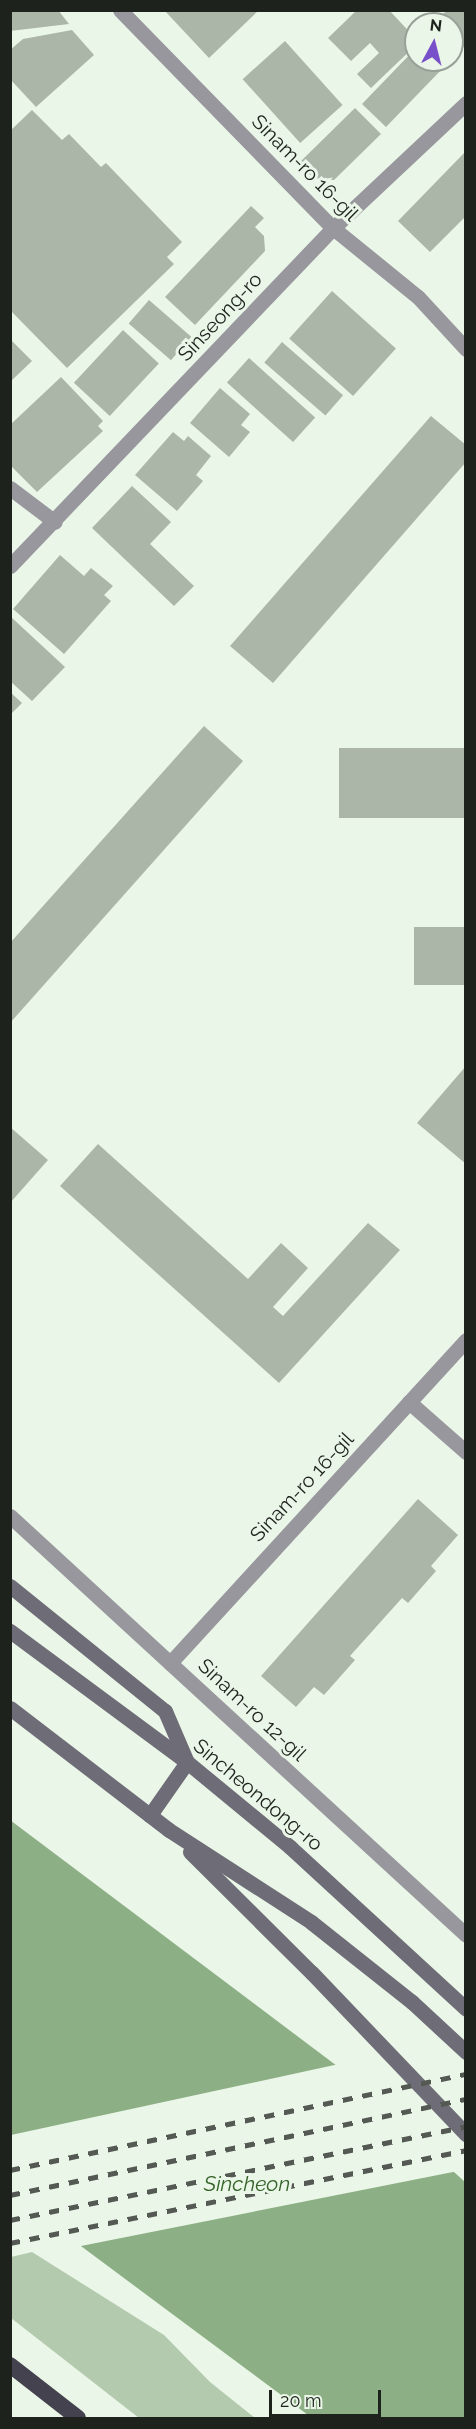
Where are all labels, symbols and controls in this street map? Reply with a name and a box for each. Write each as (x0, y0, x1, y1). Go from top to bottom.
north arrow (404, 12, 464, 72)
text: N (429, 15, 443, 36)
street label: Sinam-ro 16-gil (247, 110, 363, 226)
street label: Sinseong-ro (173, 268, 267, 366)
street label: Sinam-ro 16-gil (245, 1427, 359, 1547)
street label: Sinam-ro 12-gil (193, 1654, 311, 1766)
street label: Sincheondong-ro (188, 1734, 328, 1856)
water label: Sincheon (204, 2171, 290, 2197)
scale bar (272, 2378, 384, 2416)
text: 20 m (280, 2390, 322, 2411)

